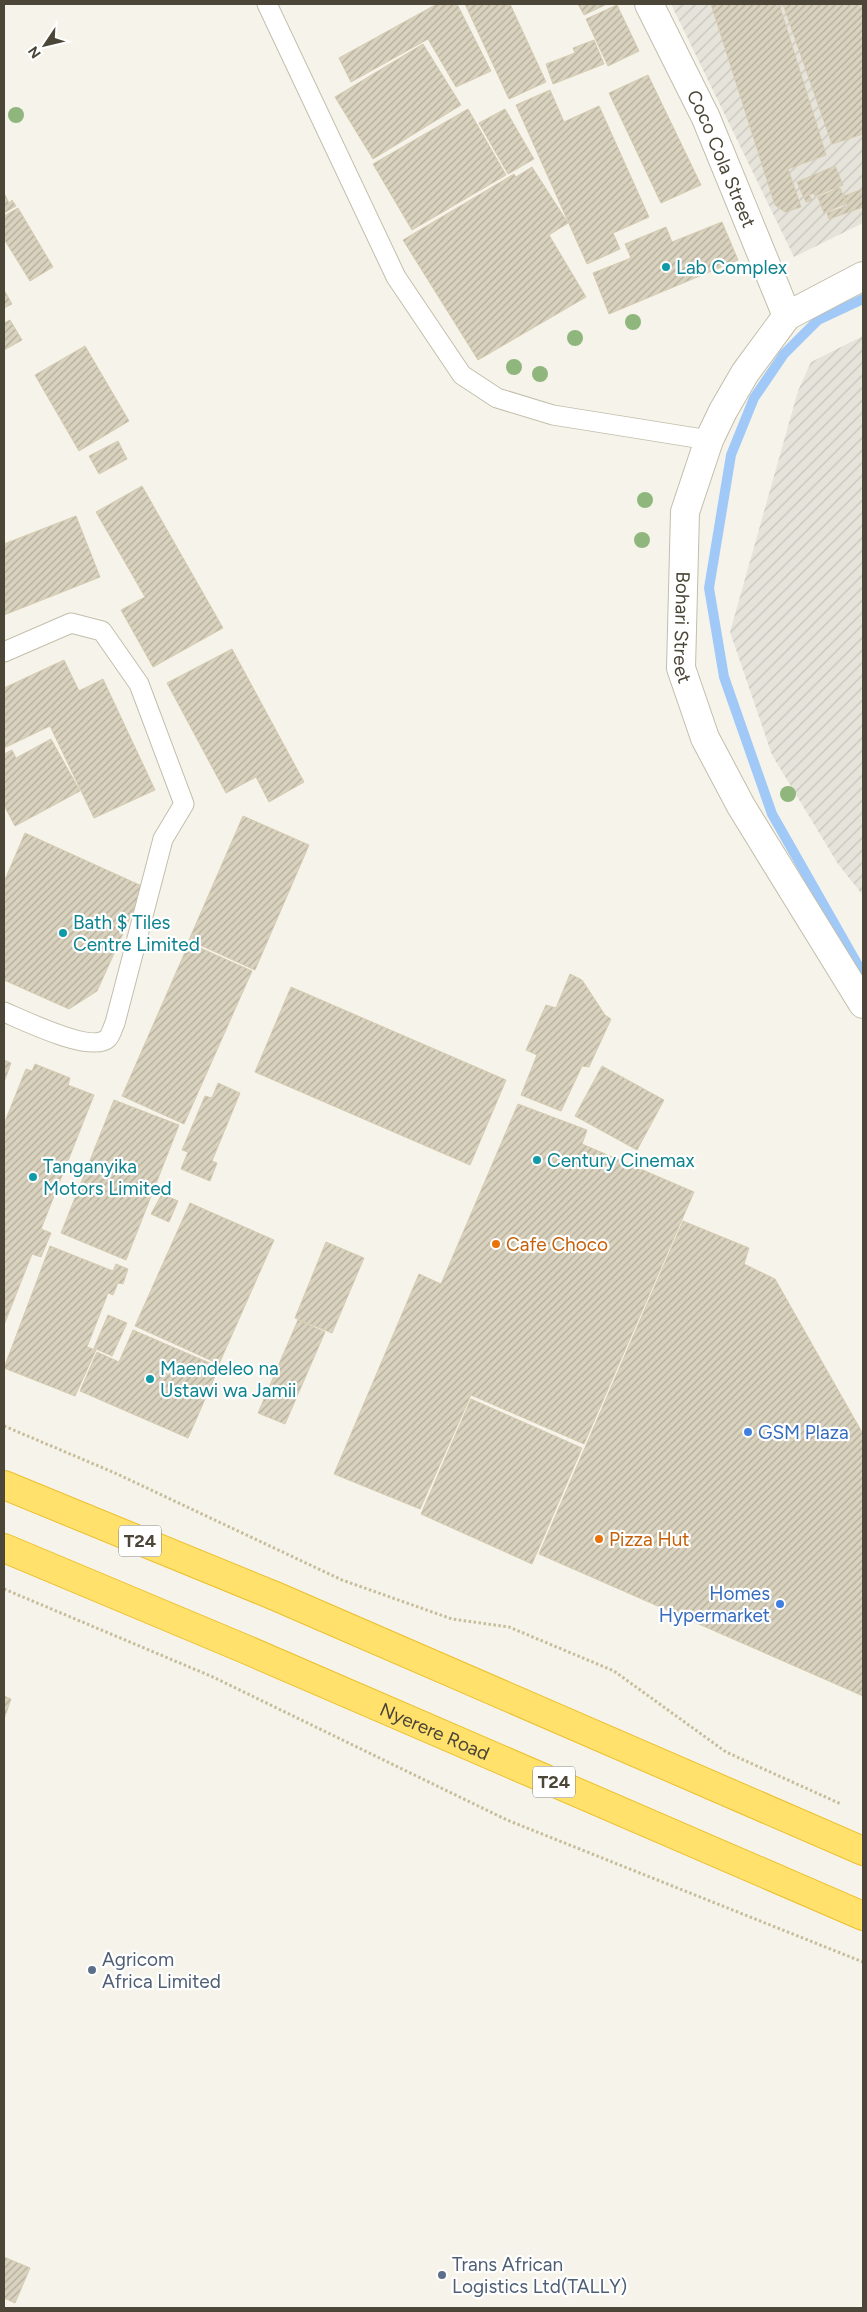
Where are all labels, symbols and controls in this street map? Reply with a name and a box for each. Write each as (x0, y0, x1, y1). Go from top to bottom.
north arrow (20, 20, 70, 70)
text: N (25, 43, 45, 61)
street label: Coco Cola Street (682, 86, 761, 231)
place label: Lab Complex (676, 256, 787, 279)
marker: Lab Complex (660, 261, 672, 273)
street label: Bohari Street (669, 571, 696, 686)
place label: Bath $ Tiles Centre Limited (73, 911, 200, 956)
marker: Bath $ Tiles Centre Limited (57, 927, 69, 939)
place label: Century Cinemax (547, 1149, 695, 1172)
marker: Century Cinemax (531, 1154, 543, 1166)
place label: Tanganyika Motors Limited (43, 1155, 172, 1200)
marker: Tanganyika Motors Limited (27, 1171, 39, 1183)
place label: Cafe Choco (506, 1233, 608, 1256)
marker: Cafe Choco (490, 1238, 502, 1250)
place label: Maendeleo na Ustawi wa Jamii (160, 1357, 296, 1402)
marker: Maendeleo na Ustawi wa Jamii (144, 1373, 156, 1385)
place label: GSM Plaza (758, 1421, 849, 1444)
marker: GSM Plaza (742, 1426, 754, 1438)
road number: T24 (119, 1525, 161, 1556)
place label: Pizza Hut (609, 1528, 690, 1551)
marker: Pizza Hut (593, 1533, 605, 1545)
place label: Homes Hypermarket (659, 1582, 770, 1627)
marker: Homes Hypermarket (774, 1598, 786, 1610)
street label: Nyerere Road (376, 1698, 493, 1765)
road number: T24 (533, 1766, 575, 1798)
place label: Agricom Africa Limited (102, 1948, 221, 1993)
marker: Agricom Africa Limited (86, 1964, 98, 1976)
place label: Trans African Logistics Ltd(TALLY) (452, 2253, 627, 2298)
marker: Trans African Logistics Ltd(TALLY) (436, 2269, 448, 2281)

